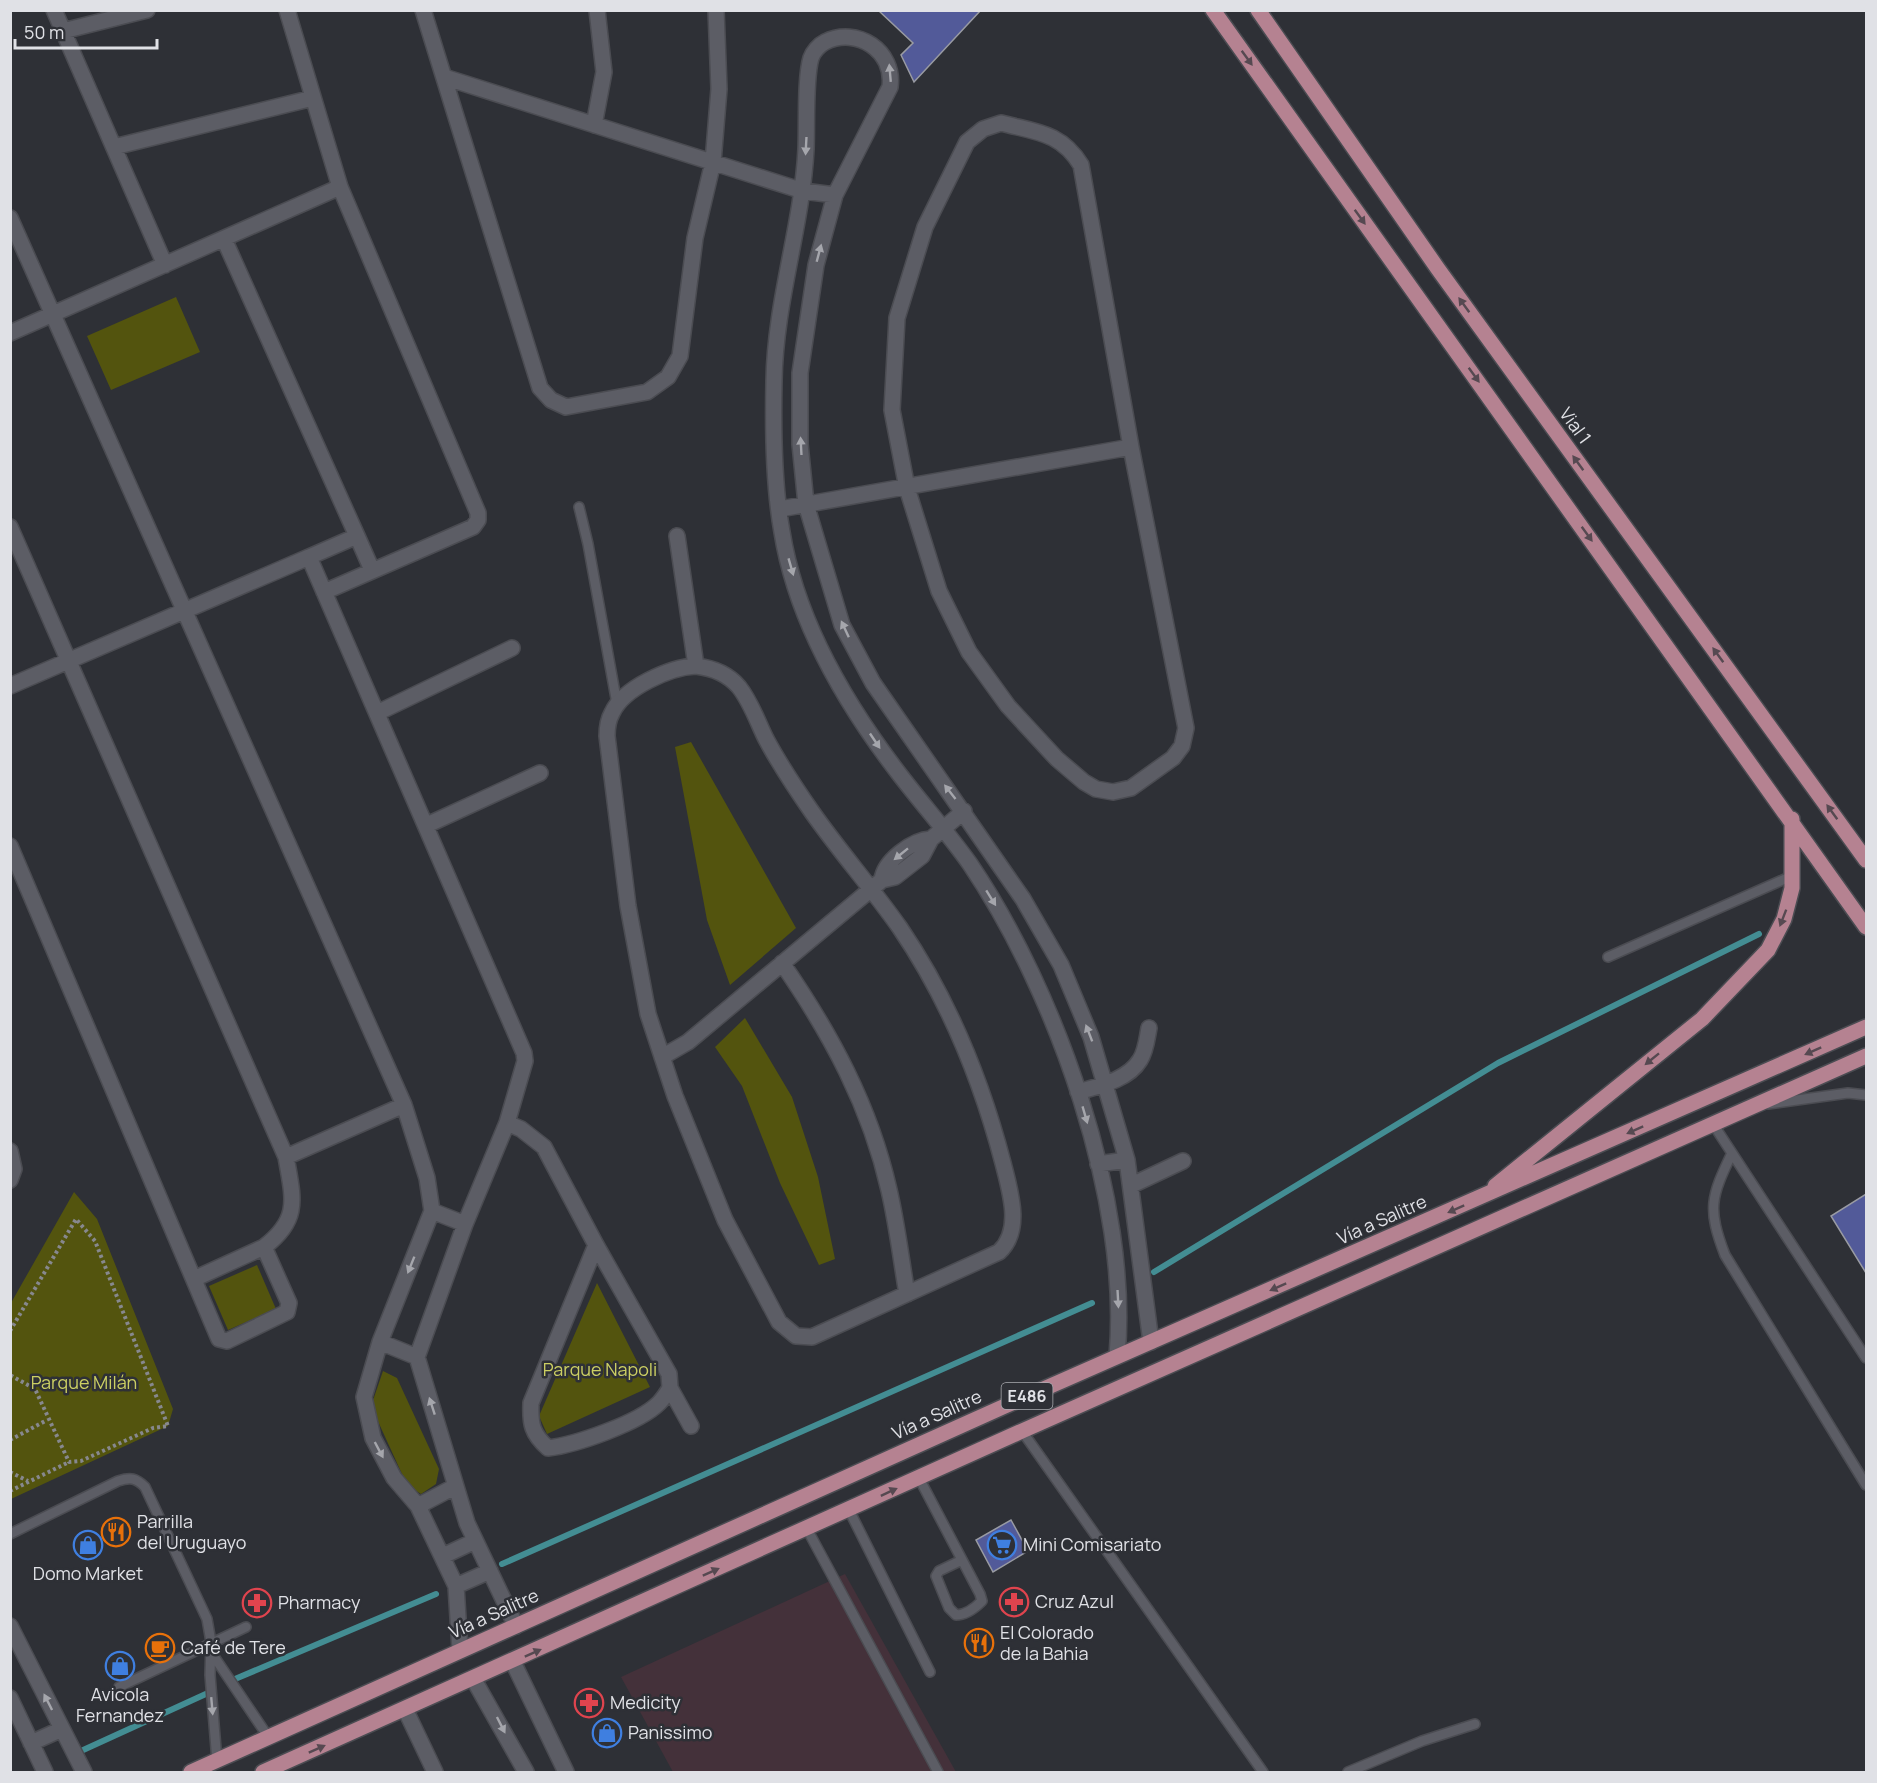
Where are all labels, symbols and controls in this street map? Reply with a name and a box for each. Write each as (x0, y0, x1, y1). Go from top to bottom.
scale bar (15, 12, 158, 50)
text: 50 m (24, 20, 64, 44)
one-way arrow (1241, 50, 1253, 66)
one-way arrow (885, 63, 895, 82)
one-way arrow (801, 137, 810, 156)
one-way arrow (1354, 208, 1366, 224)
one-way arrow (815, 243, 825, 262)
one-way arrow (1458, 297, 1470, 313)
one-way arrow (1468, 367, 1480, 383)
street label: Vial 1 (1554, 402, 1597, 448)
one-way arrow (796, 436, 806, 455)
one-way arrow (1573, 455, 1585, 470)
one-way arrow (1581, 525, 1593, 541)
one-way arrow (787, 558, 796, 576)
one-way arrow (840, 620, 849, 637)
one-way arrow (1712, 647, 1724, 662)
one-way arrow (870, 733, 881, 749)
one-way arrow (944, 785, 956, 800)
one-way arrow (1826, 805, 1838, 821)
one-way arrow (893, 848, 909, 861)
one-way arrow (985, 890, 996, 906)
one-way arrow (1778, 909, 1787, 927)
one-way arrow (1084, 1023, 1094, 1041)
one-way arrow (1805, 1047, 1822, 1056)
one-way arrow (1645, 1053, 1660, 1065)
one-way arrow (1081, 1106, 1090, 1124)
one-way arrow (1625, 1125, 1643, 1135)
street label: Vía a Salitre (1333, 1189, 1430, 1249)
one-way arrow (1447, 1204, 1465, 1214)
one-way arrow (406, 1257, 416, 1275)
one-way arrow (1268, 1282, 1286, 1292)
one-way arrow (1113, 1290, 1122, 1309)
park label: Parque Napoli (543, 1357, 657, 1381)
park label: Parque Milán (31, 1370, 137, 1394)
road number: E486 (1002, 1383, 1052, 1409)
street label: Vía a Salitre (888, 1384, 985, 1444)
one-way arrow (427, 1397, 437, 1415)
one-way arrow (374, 1441, 384, 1458)
one-way arrow (880, 1487, 897, 1496)
place label: Parrilla del Uruguayo (137, 1509, 246, 1554)
restaurant icon: Parrilla del Uruguayo (100, 1516, 132, 1548)
shop icon: Domo Market (72, 1529, 104, 1561)
supermarket icon: Mini Comisariato (986, 1529, 1018, 1561)
place label: Mini Comisariato (1023, 1532, 1161, 1556)
place label: Domo Market (33, 1561, 143, 1585)
one-way arrow (702, 1567, 720, 1577)
street label: Vía a Salitre (445, 1583, 542, 1643)
pharmacy icon: Cruz Azul (998, 1586, 1030, 1618)
pharmacy icon: Pharmacy (241, 1587, 273, 1619)
place label: Cruz Azul (1035, 1589, 1114, 1613)
place label: Pharmacy (278, 1590, 361, 1614)
place label: El Colorado de la Bahia (1000, 1620, 1094, 1665)
restaurant icon: El Colorado de la Bahia (963, 1627, 995, 1659)
cafe icon: Café de Tere (144, 1632, 176, 1664)
place label: Café de Tere (181, 1635, 286, 1659)
one-way arrow (525, 1648, 542, 1657)
shop icon: Avicola Fernandez (104, 1650, 136, 1682)
place label: Avicola Fernandez (76, 1682, 164, 1727)
pharmacy icon: Medicity (573, 1687, 605, 1719)
place label: Medicity (610, 1690, 681, 1714)
one-way arrow (43, 1693, 53, 1710)
one-way arrow (207, 1697, 217, 1716)
one-way arrow (496, 1717, 506, 1734)
shop icon: Panissimo (591, 1717, 623, 1749)
place label: Panissimo (628, 1720, 712, 1744)
one-way arrow (308, 1744, 325, 1753)

